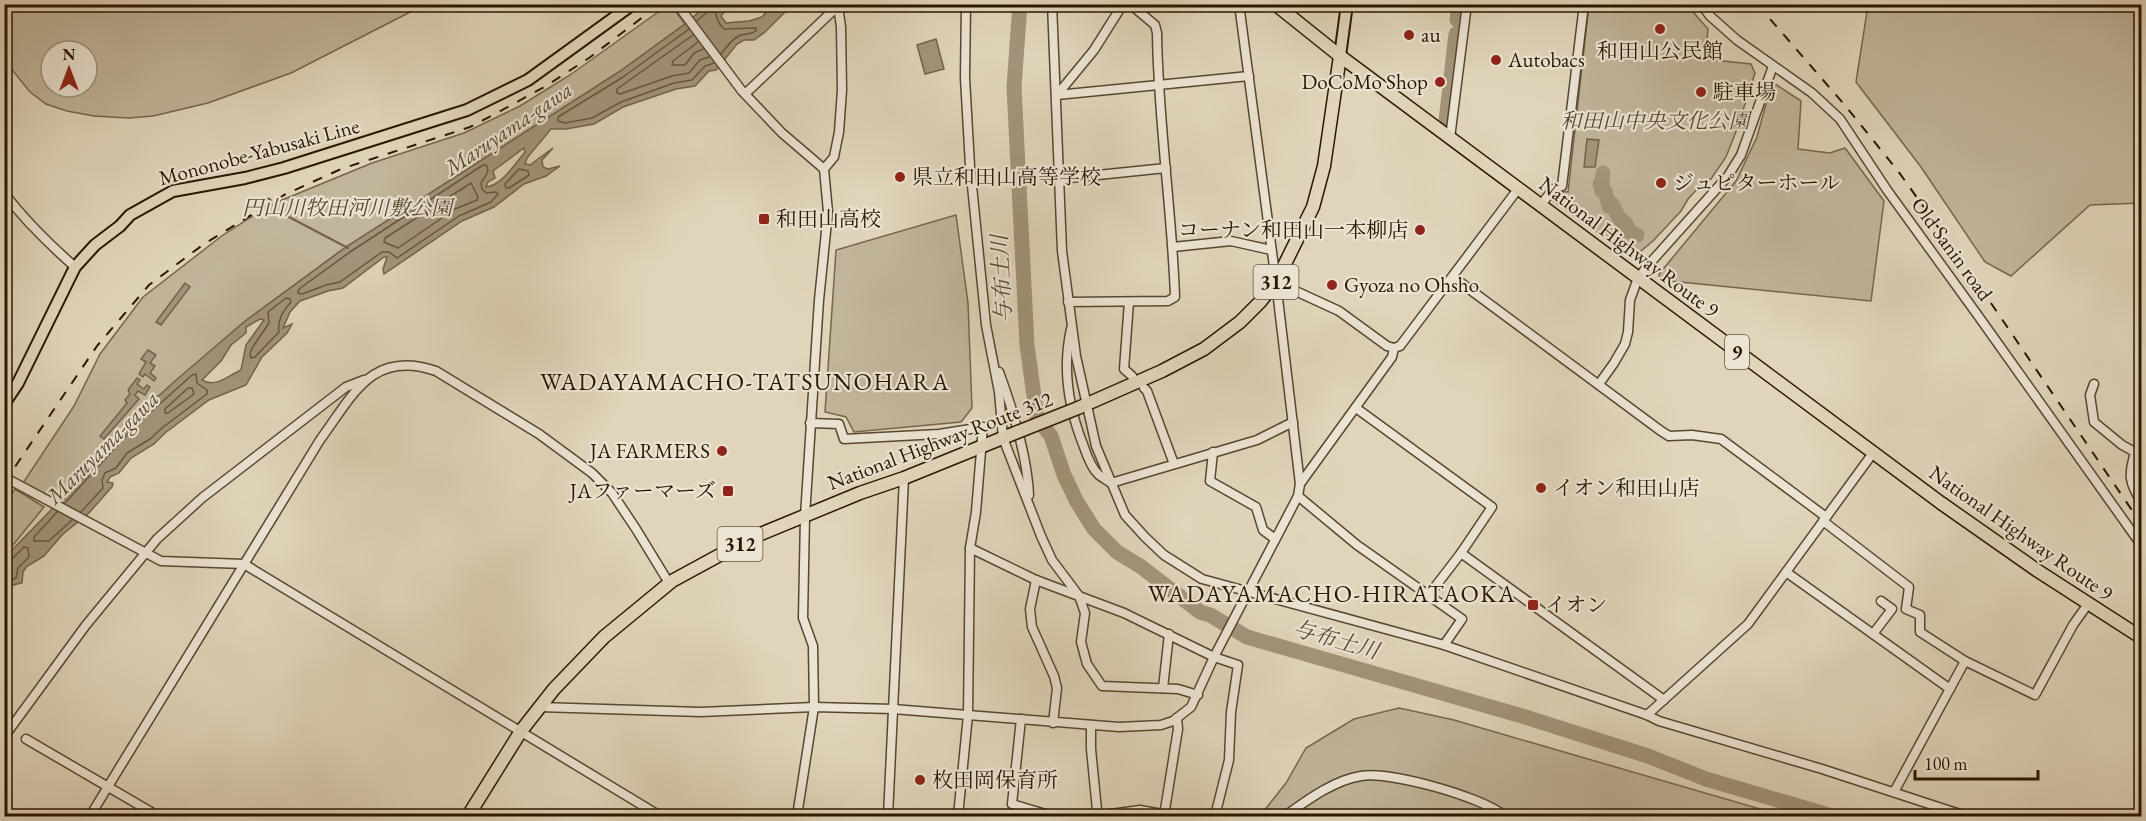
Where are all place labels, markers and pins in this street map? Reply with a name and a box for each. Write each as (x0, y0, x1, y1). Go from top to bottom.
place label: au (1421, 21, 1440, 48)
marker: 和田山公民館 (1653, 22, 1667, 36)
marker: au (1402, 28, 1416, 42)
place label: 和田山公民館 (1597, 37, 1723, 64)
place label: Autobacs (1507, 46, 1585, 73)
marker: Autobacs (1489, 53, 1503, 67)
place label: DoCoMo Shop (1301, 68, 1428, 95)
marker: DoCoMo Shop (1433, 75, 1447, 89)
place label: 駐車場 (1713, 78, 1776, 105)
marker: 駐車場 (1694, 85, 1708, 99)
place label: 県立和田山高等学校 (912, 163, 1101, 190)
place label: ジュピターホール (1673, 169, 1840, 196)
marker: 県立和田山高等学校 (893, 170, 907, 184)
marker: ジュピターホール (1654, 176, 1668, 190)
place label: 和田山高校 (776, 205, 881, 232)
marker: 和田山高校 (757, 212, 771, 226)
place label: コーナン和田山一本柳店 (1178, 216, 1408, 243)
marker: コーナン和田山一本柳店 (1413, 223, 1427, 237)
place label: Gyoza no Ohsho (1344, 271, 1479, 298)
marker: Gyoza no Ohsho (1325, 278, 1339, 292)
place label: JA FARMERS (588, 437, 710, 464)
marker: JA FARMERS (715, 444, 729, 458)
place label: イオン和田山店 (1553, 474, 1699, 501)
place label: JAファーマーズ (568, 477, 716, 504)
marker: イオン和田山店 (1534, 481, 1548, 495)
marker: JAファーマーズ (721, 484, 735, 498)
place label: イオン (1545, 591, 1607, 618)
marker: イオン (1526, 598, 1540, 612)
place label: 枚田岡保育所 (932, 766, 1058, 793)
marker: 枚田岡保育所 (913, 773, 927, 787)

